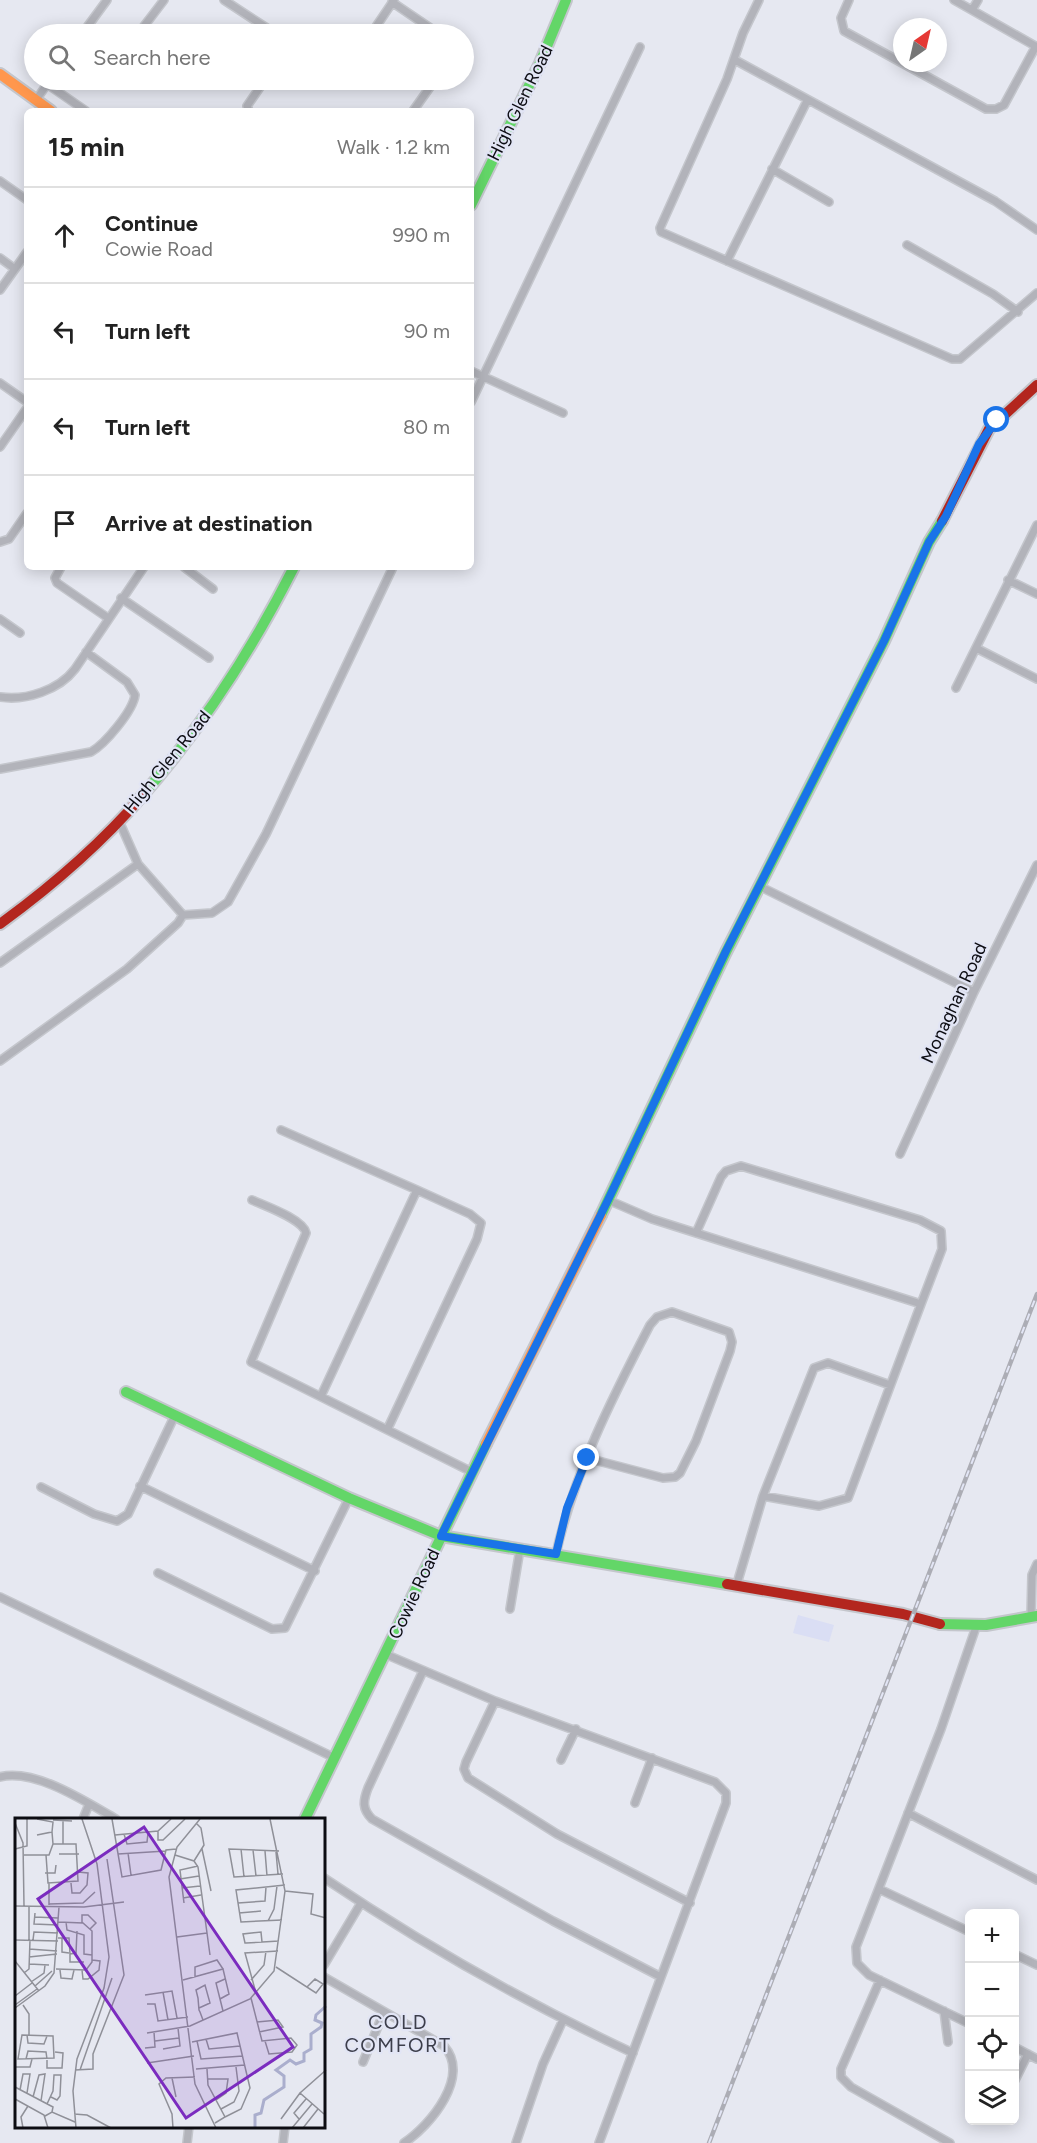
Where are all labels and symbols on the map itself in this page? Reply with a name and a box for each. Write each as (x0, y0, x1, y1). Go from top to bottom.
north arrow (893, 18, 947, 72)
street label: High Glen Road (482, 41, 558, 165)
route start (983, 406, 1009, 432)
street label: High Glen Road (119, 706, 215, 818)
street label: Monaghan Road (916, 939, 992, 1067)
route end (573, 1444, 599, 1470)
street label: Cowie Road (383, 1545, 445, 1643)
inset map (15, 1818, 326, 2128)
district label: COLD COMFORT (344, 2010, 452, 2057)

